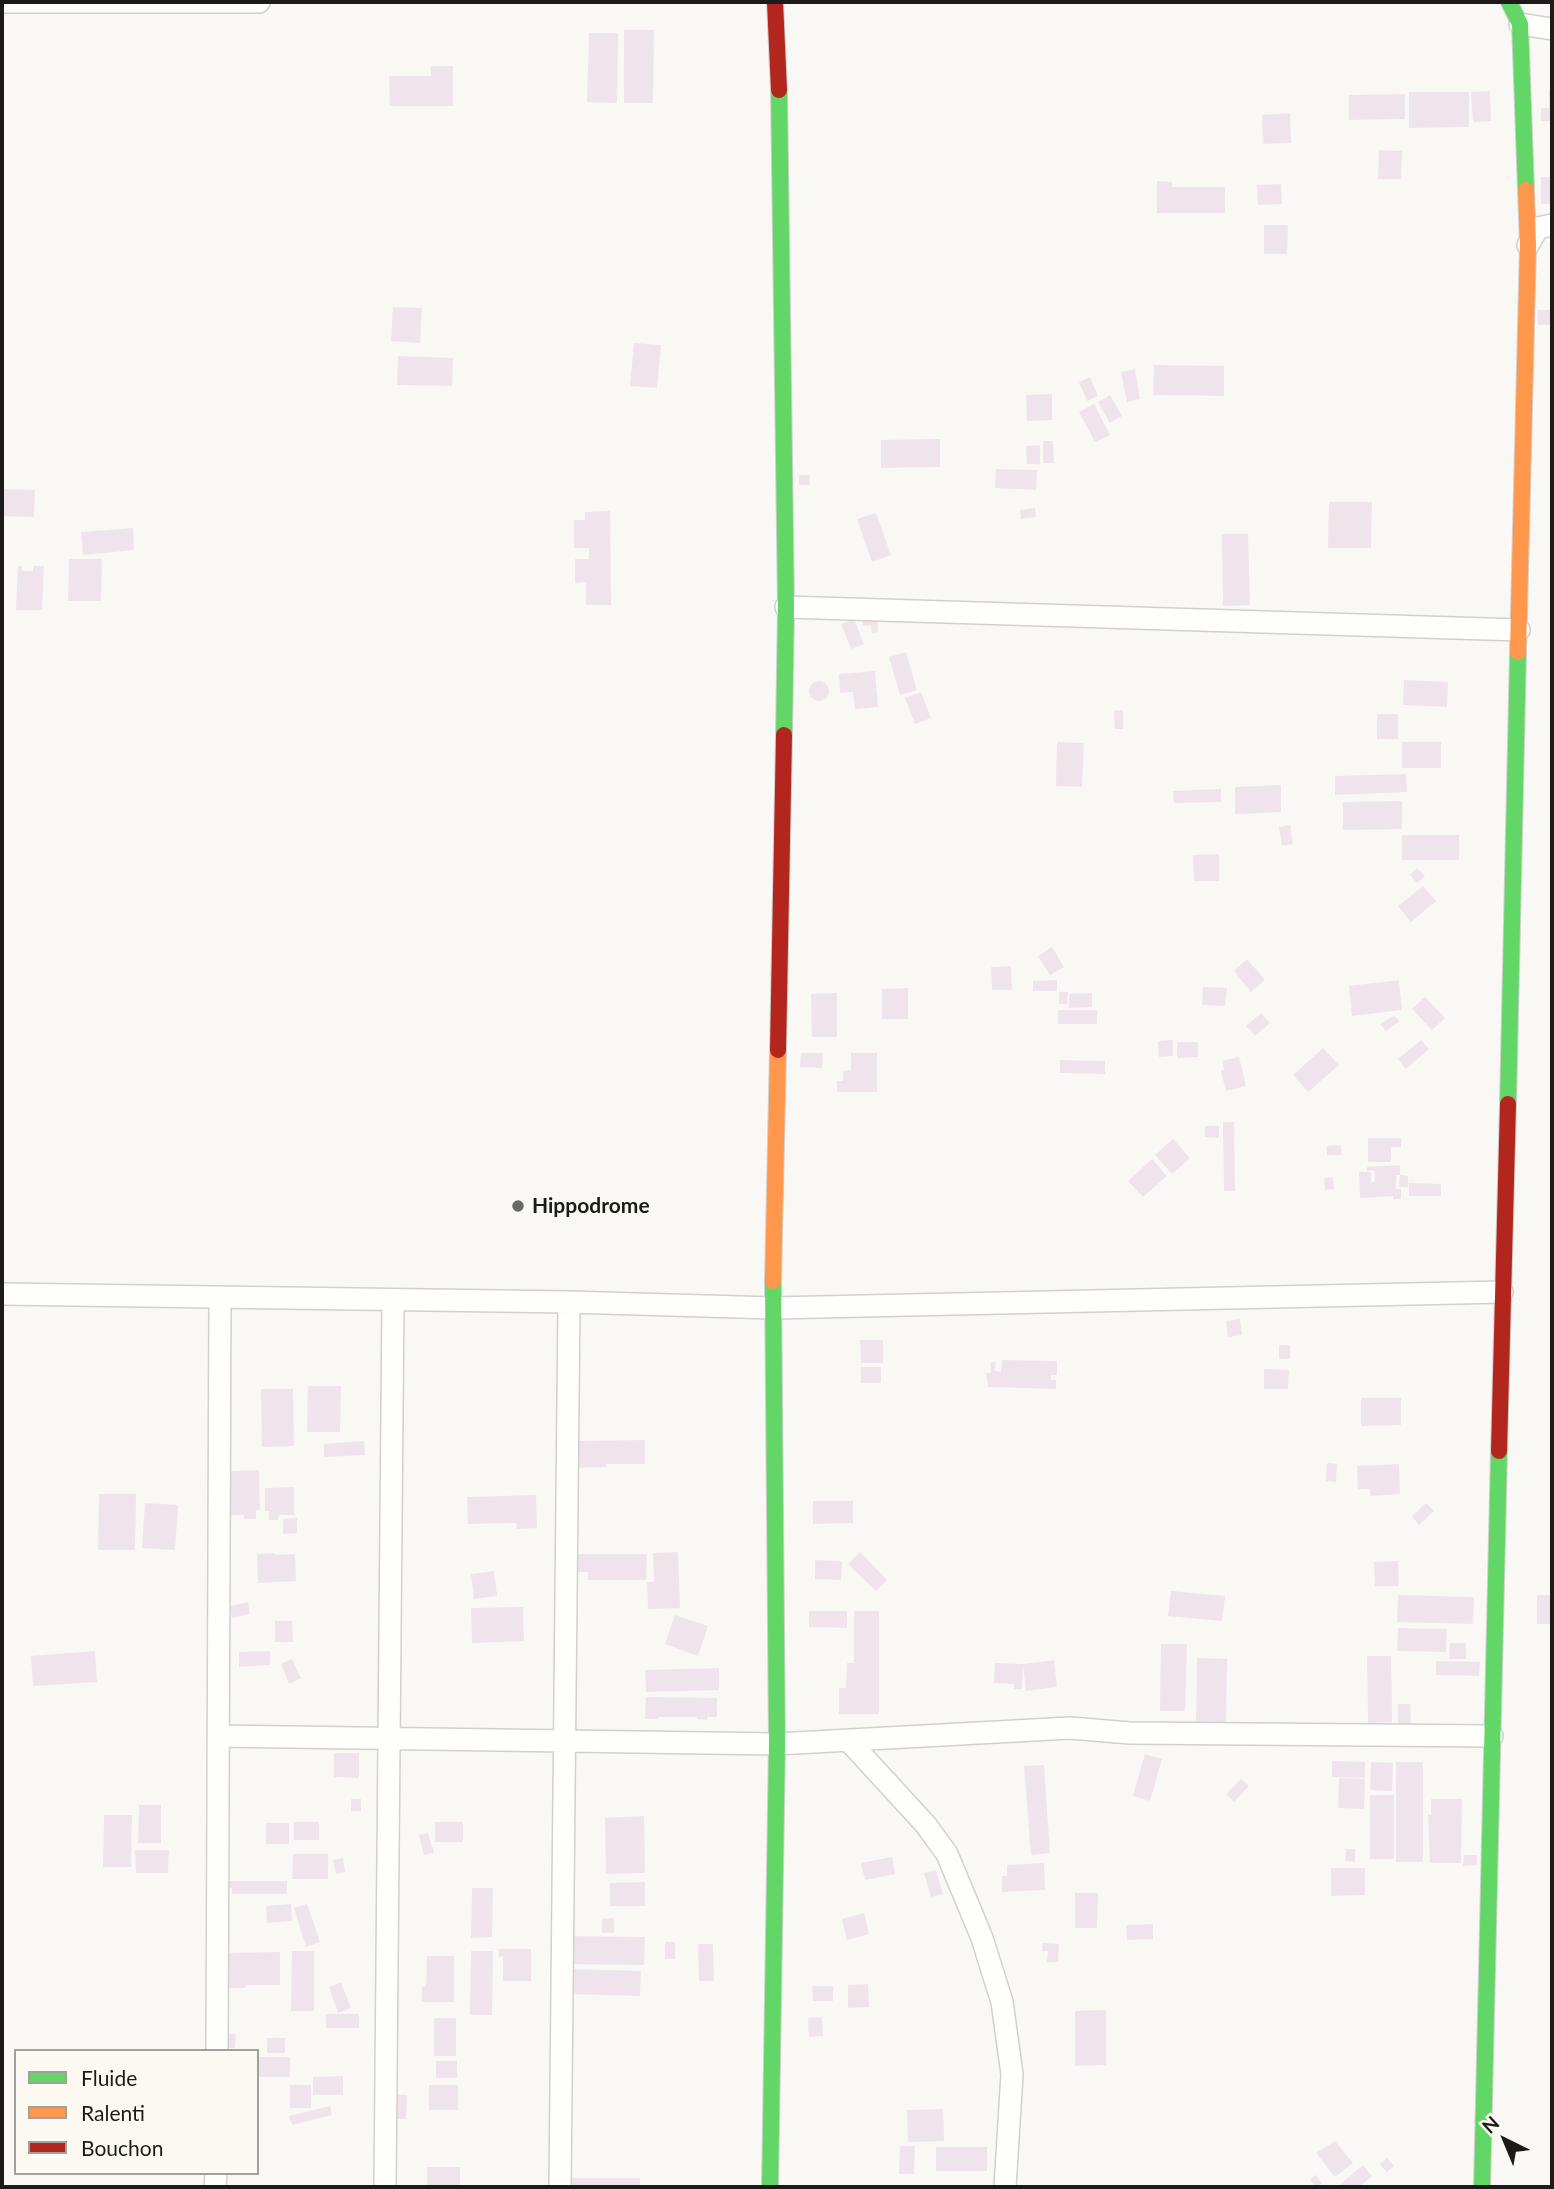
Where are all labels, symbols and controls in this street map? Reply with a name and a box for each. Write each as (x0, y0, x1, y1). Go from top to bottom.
place label: Hippodrome (532, 1193, 650, 1219)
marker: Hippodrome (510, 1198, 526, 1214)
legend (14, 2049, 259, 2175)
text: Fluide (81, 2065, 137, 2090)
text: Ralenti (81, 2100, 145, 2125)
north arrow (1470, 2105, 1540, 2175)
text: N (1477, 2111, 1504, 2138)
text: Bouchon (81, 2135, 163, 2160)

